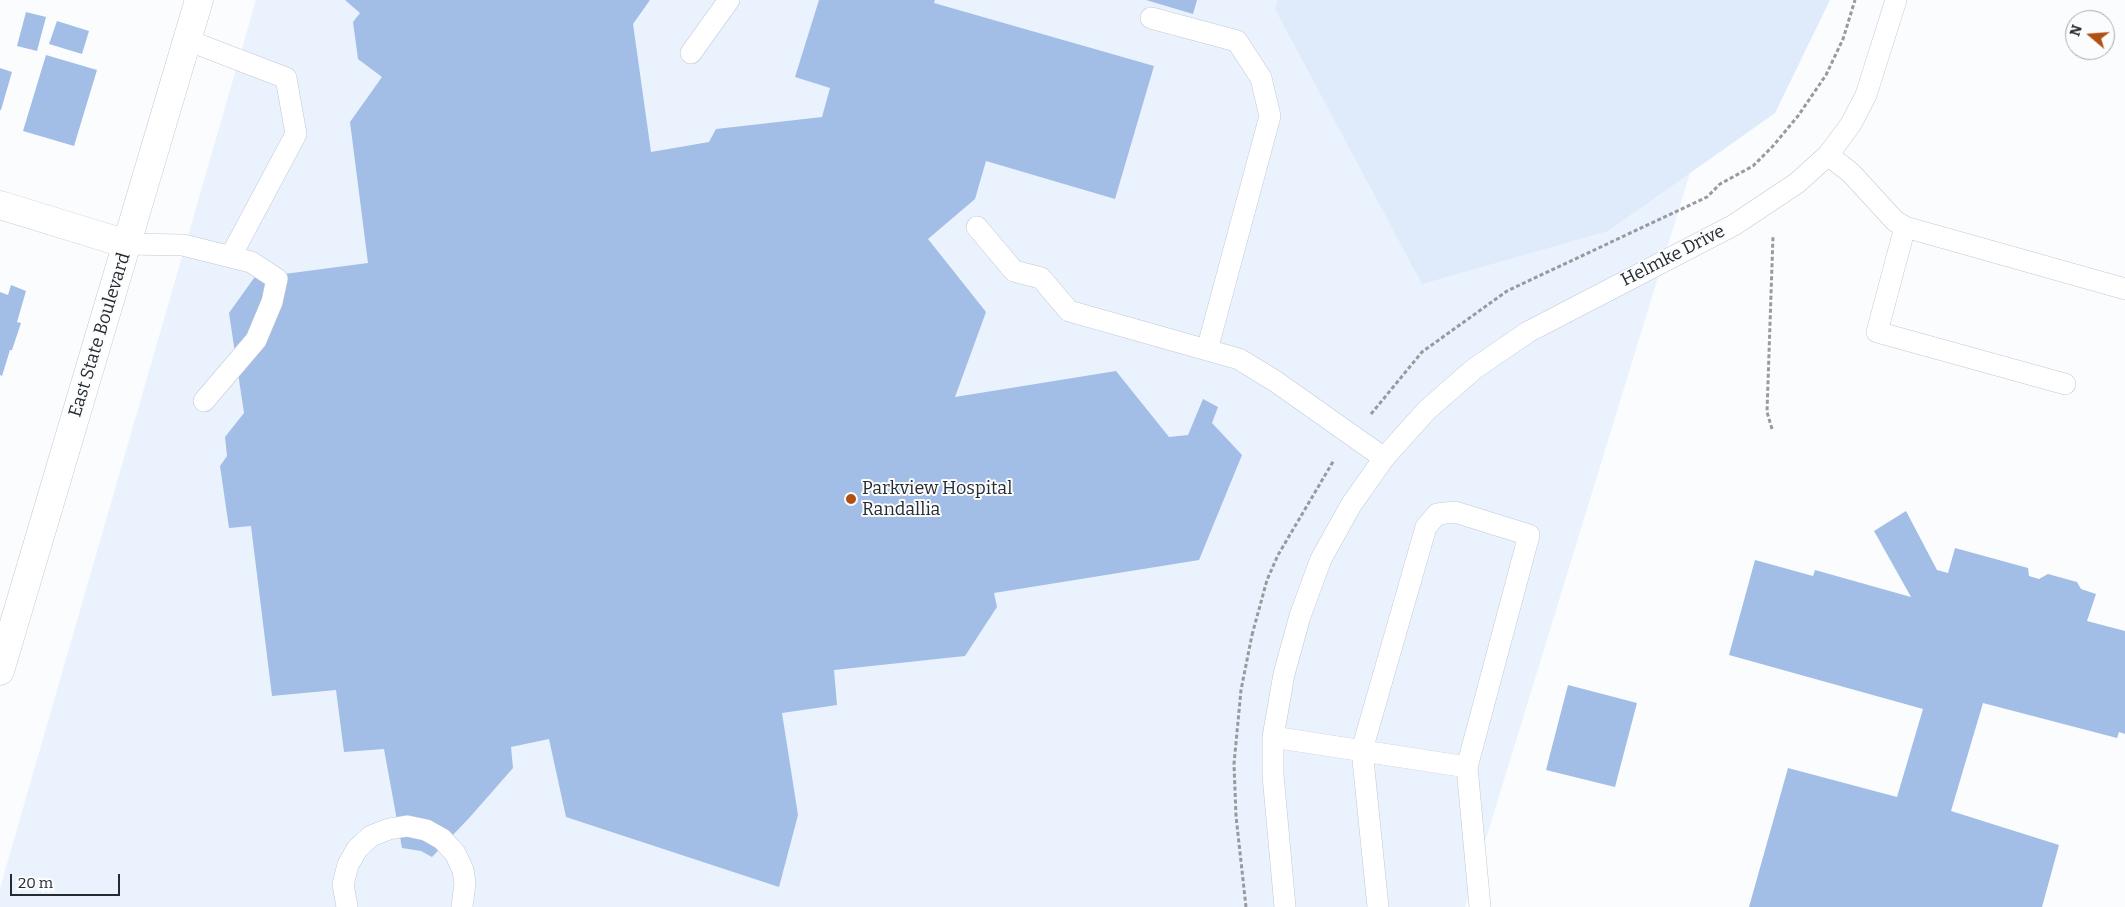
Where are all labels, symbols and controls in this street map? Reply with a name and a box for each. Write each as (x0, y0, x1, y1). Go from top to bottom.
north arrow (2065, 10, 2115, 60)
text: N (2066, 23, 2086, 38)
street label: Helmke Drive (1617, 221, 1729, 291)
street label: East State Boulevard (65, 250, 135, 420)
place label: Parkview Hospital Randallia (862, 478, 1012, 520)
marker: Parkview Hospital Randallia (844, 492, 858, 506)
scale bar (12, 864, 122, 896)
text: 20 m (18, 874, 53, 892)

